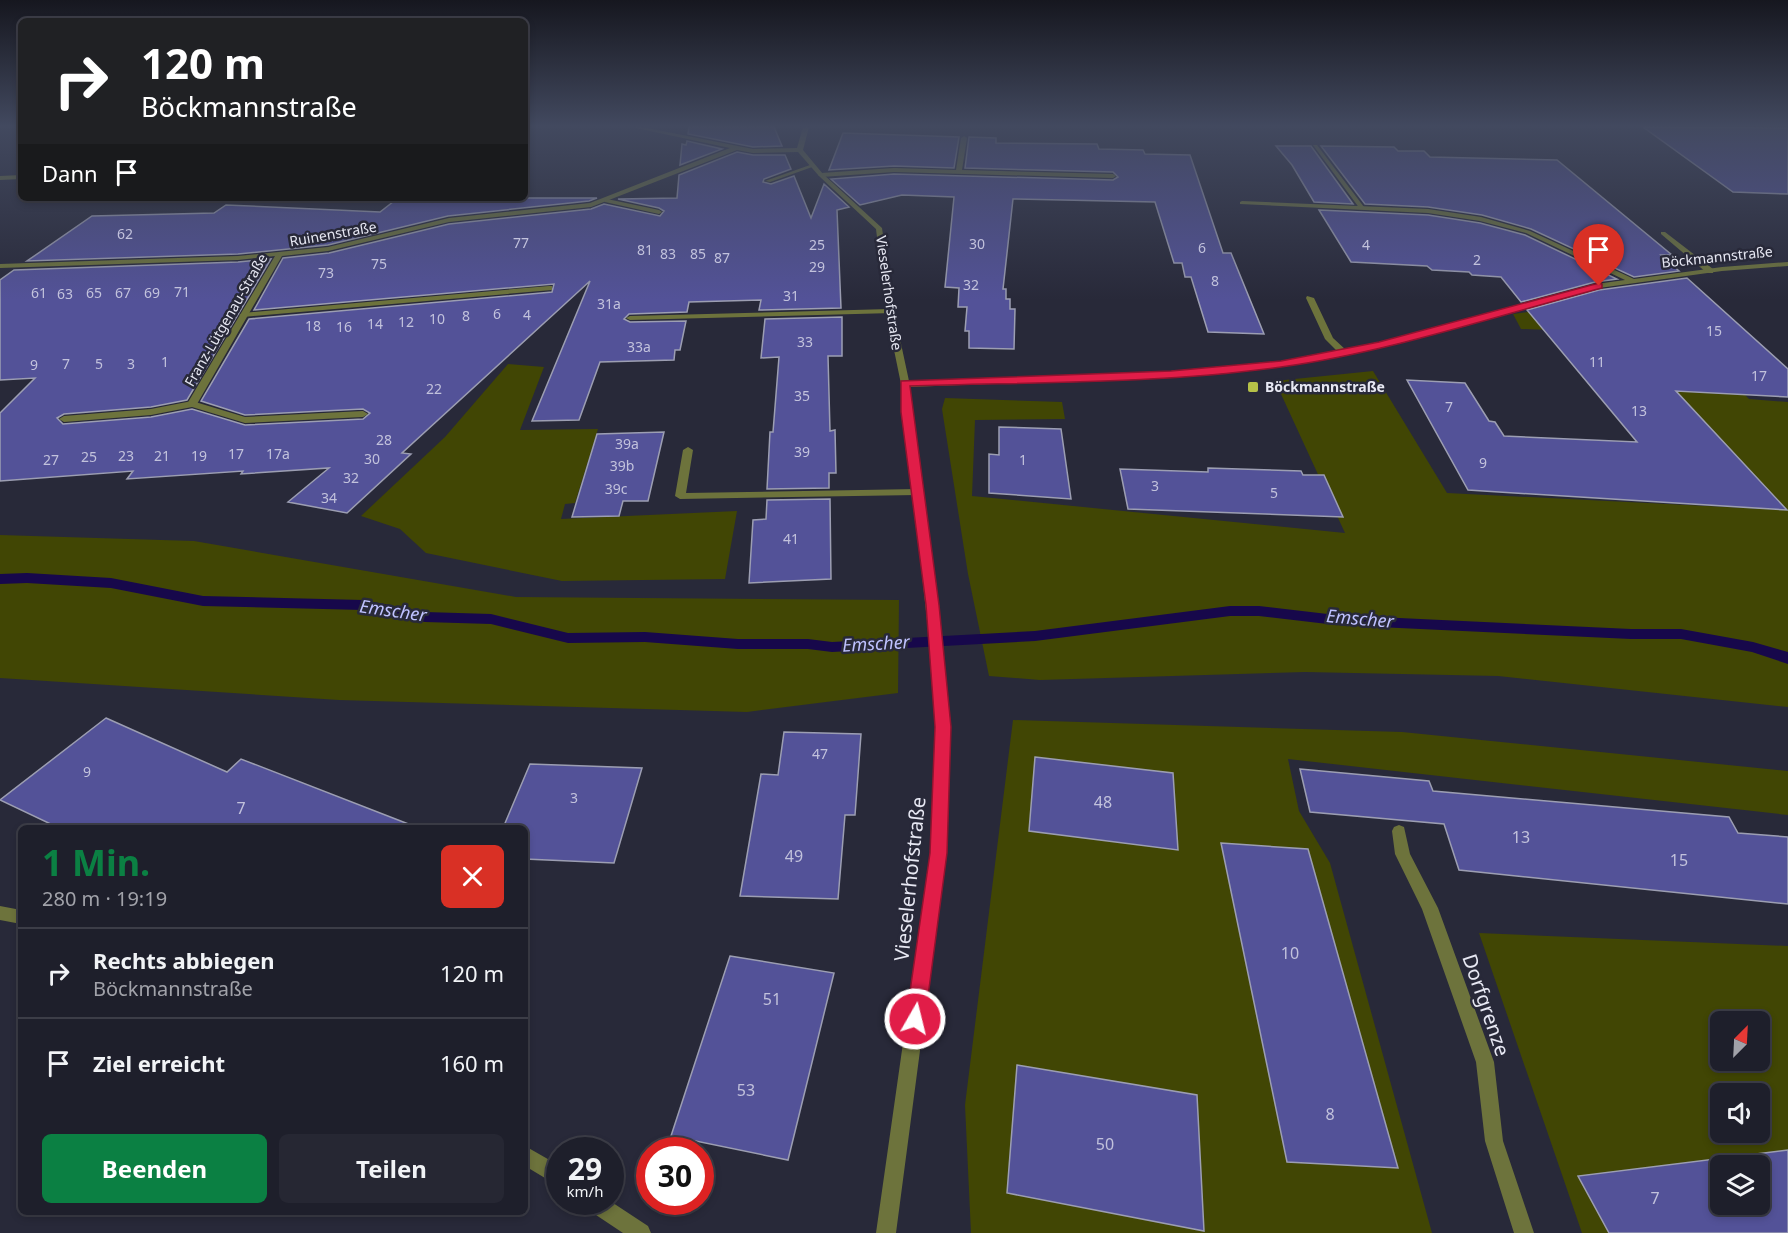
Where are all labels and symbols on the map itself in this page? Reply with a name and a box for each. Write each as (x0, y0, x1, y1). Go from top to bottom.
street label: Ruinenstraße (288, 216, 378, 251)
house number: 62 (117, 224, 133, 243)
pin (1573, 224, 1624, 286)
house number: 77 (513, 233, 529, 252)
street label: Vieselerhofstraße (872, 234, 907, 352)
house number: 30 (969, 234, 985, 253)
house number: 25 (809, 235, 825, 254)
house number: 4 (1362, 235, 1370, 254)
house number: 6 (1198, 238, 1206, 257)
house number: 81 (637, 240, 653, 259)
street label: Böckmannstraße (1660, 241, 1774, 272)
house number: 83 (660, 244, 676, 263)
house number: 85 (690, 244, 706, 263)
house number: 87 (714, 248, 730, 267)
street label: Franz-Lütgenau-Straße (180, 250, 271, 390)
house number: 2 (1473, 250, 1481, 269)
house number: 75 (371, 254, 387, 273)
house number: 29 (809, 257, 825, 276)
house number: 73 (318, 263, 334, 282)
house number: 8 (1211, 271, 1219, 290)
house number: 32 (963, 275, 979, 294)
house number: 71 (174, 282, 190, 301)
house number: 61 (31, 283, 47, 302)
house number: 65 (86, 283, 102, 302)
house number: 67 (115, 283, 131, 302)
house number: 69 (144, 283, 160, 302)
house number: 63 (57, 284, 73, 303)
house number: 31 (783, 286, 799, 305)
house number: 31a (597, 294, 621, 313)
house number: 6 (493, 304, 501, 323)
house number: 4 (523, 305, 531, 324)
house number: 8 (462, 306, 470, 325)
house number: 10 (429, 309, 445, 328)
house number: 12 (398, 312, 414, 331)
house number: 14 (367, 314, 383, 333)
house number: 18 (305, 316, 321, 335)
house number: 16 (336, 317, 352, 336)
house number: 15 (1706, 321, 1722, 340)
house number: 33 (797, 332, 813, 351)
house number: 33a (627, 337, 651, 356)
house number: 1 (161, 352, 169, 371)
house number: 11 (1589, 352, 1605, 371)
house number: 7 (62, 354, 70, 373)
house number: 5 (95, 354, 103, 373)
house number: 3 (127, 354, 135, 373)
house number: 9 (30, 355, 38, 374)
house number: 17 (1751, 366, 1767, 385)
place label: Böckmannstraße (1265, 377, 1385, 396)
house number: 22 (426, 379, 442, 398)
marker: Böckmannstraße (1246, 380, 1260, 394)
house number: 35 (794, 386, 810, 405)
house number: 7 (1445, 397, 1453, 416)
house number: 13 (1631, 401, 1647, 420)
house number: 28 (376, 430, 392, 449)
house number: 39a (615, 434, 639, 453)
house number: 39 (794, 442, 810, 461)
house number: 17 (228, 444, 244, 463)
house number: 17a (266, 444, 290, 463)
house number: 23 (118, 446, 134, 465)
house number: 21 (154, 446, 170, 465)
house number: 19 (191, 446, 207, 465)
house number: 25 (81, 447, 97, 466)
house number: 30 (364, 449, 380, 468)
house number: 27 (43, 450, 59, 469)
house number: 1 (1019, 450, 1027, 469)
house number: 9 (1479, 453, 1487, 472)
house number: 39b (610, 456, 634, 475)
house number: 32 (343, 468, 359, 487)
house number: 3 (1151, 476, 1159, 495)
house number: 39c (605, 479, 628, 498)
house number: 5 (1270, 483, 1278, 502)
house number: 34 (321, 488, 337, 507)
house number: 41 (783, 529, 799, 548)
water label: Emscher (358, 593, 429, 627)
water label: Emscher (1325, 603, 1396, 633)
water label: Emscher (842, 629, 911, 657)
house number: 47 (812, 744, 828, 763)
house number: 9 (83, 762, 91, 781)
house number: 3 (570, 788, 578, 807)
house number: 48 (1094, 791, 1112, 813)
street label: Vieselerhofstraße (887, 795, 932, 962)
house number: 7 (236, 797, 246, 819)
house number: 13 (1512, 826, 1530, 848)
house number: 49 (785, 845, 803, 867)
house number: 15 (1670, 849, 1688, 871)
house number: 10 (1281, 942, 1299, 964)
street label: Dorfgrenze (1456, 950, 1517, 1059)
position arrow (883, 987, 947, 1051)
house number: 51 (763, 988, 781, 1010)
north arrow (1710, 1011, 1770, 1071)
house number: 53 (737, 1079, 755, 1101)
house number: 8 (1325, 1103, 1335, 1125)
house number: 50 (1096, 1133, 1114, 1155)
speed limit sign: 30 (636, 1137, 714, 1215)
house number: 7 (1650, 1187, 1660, 1209)

